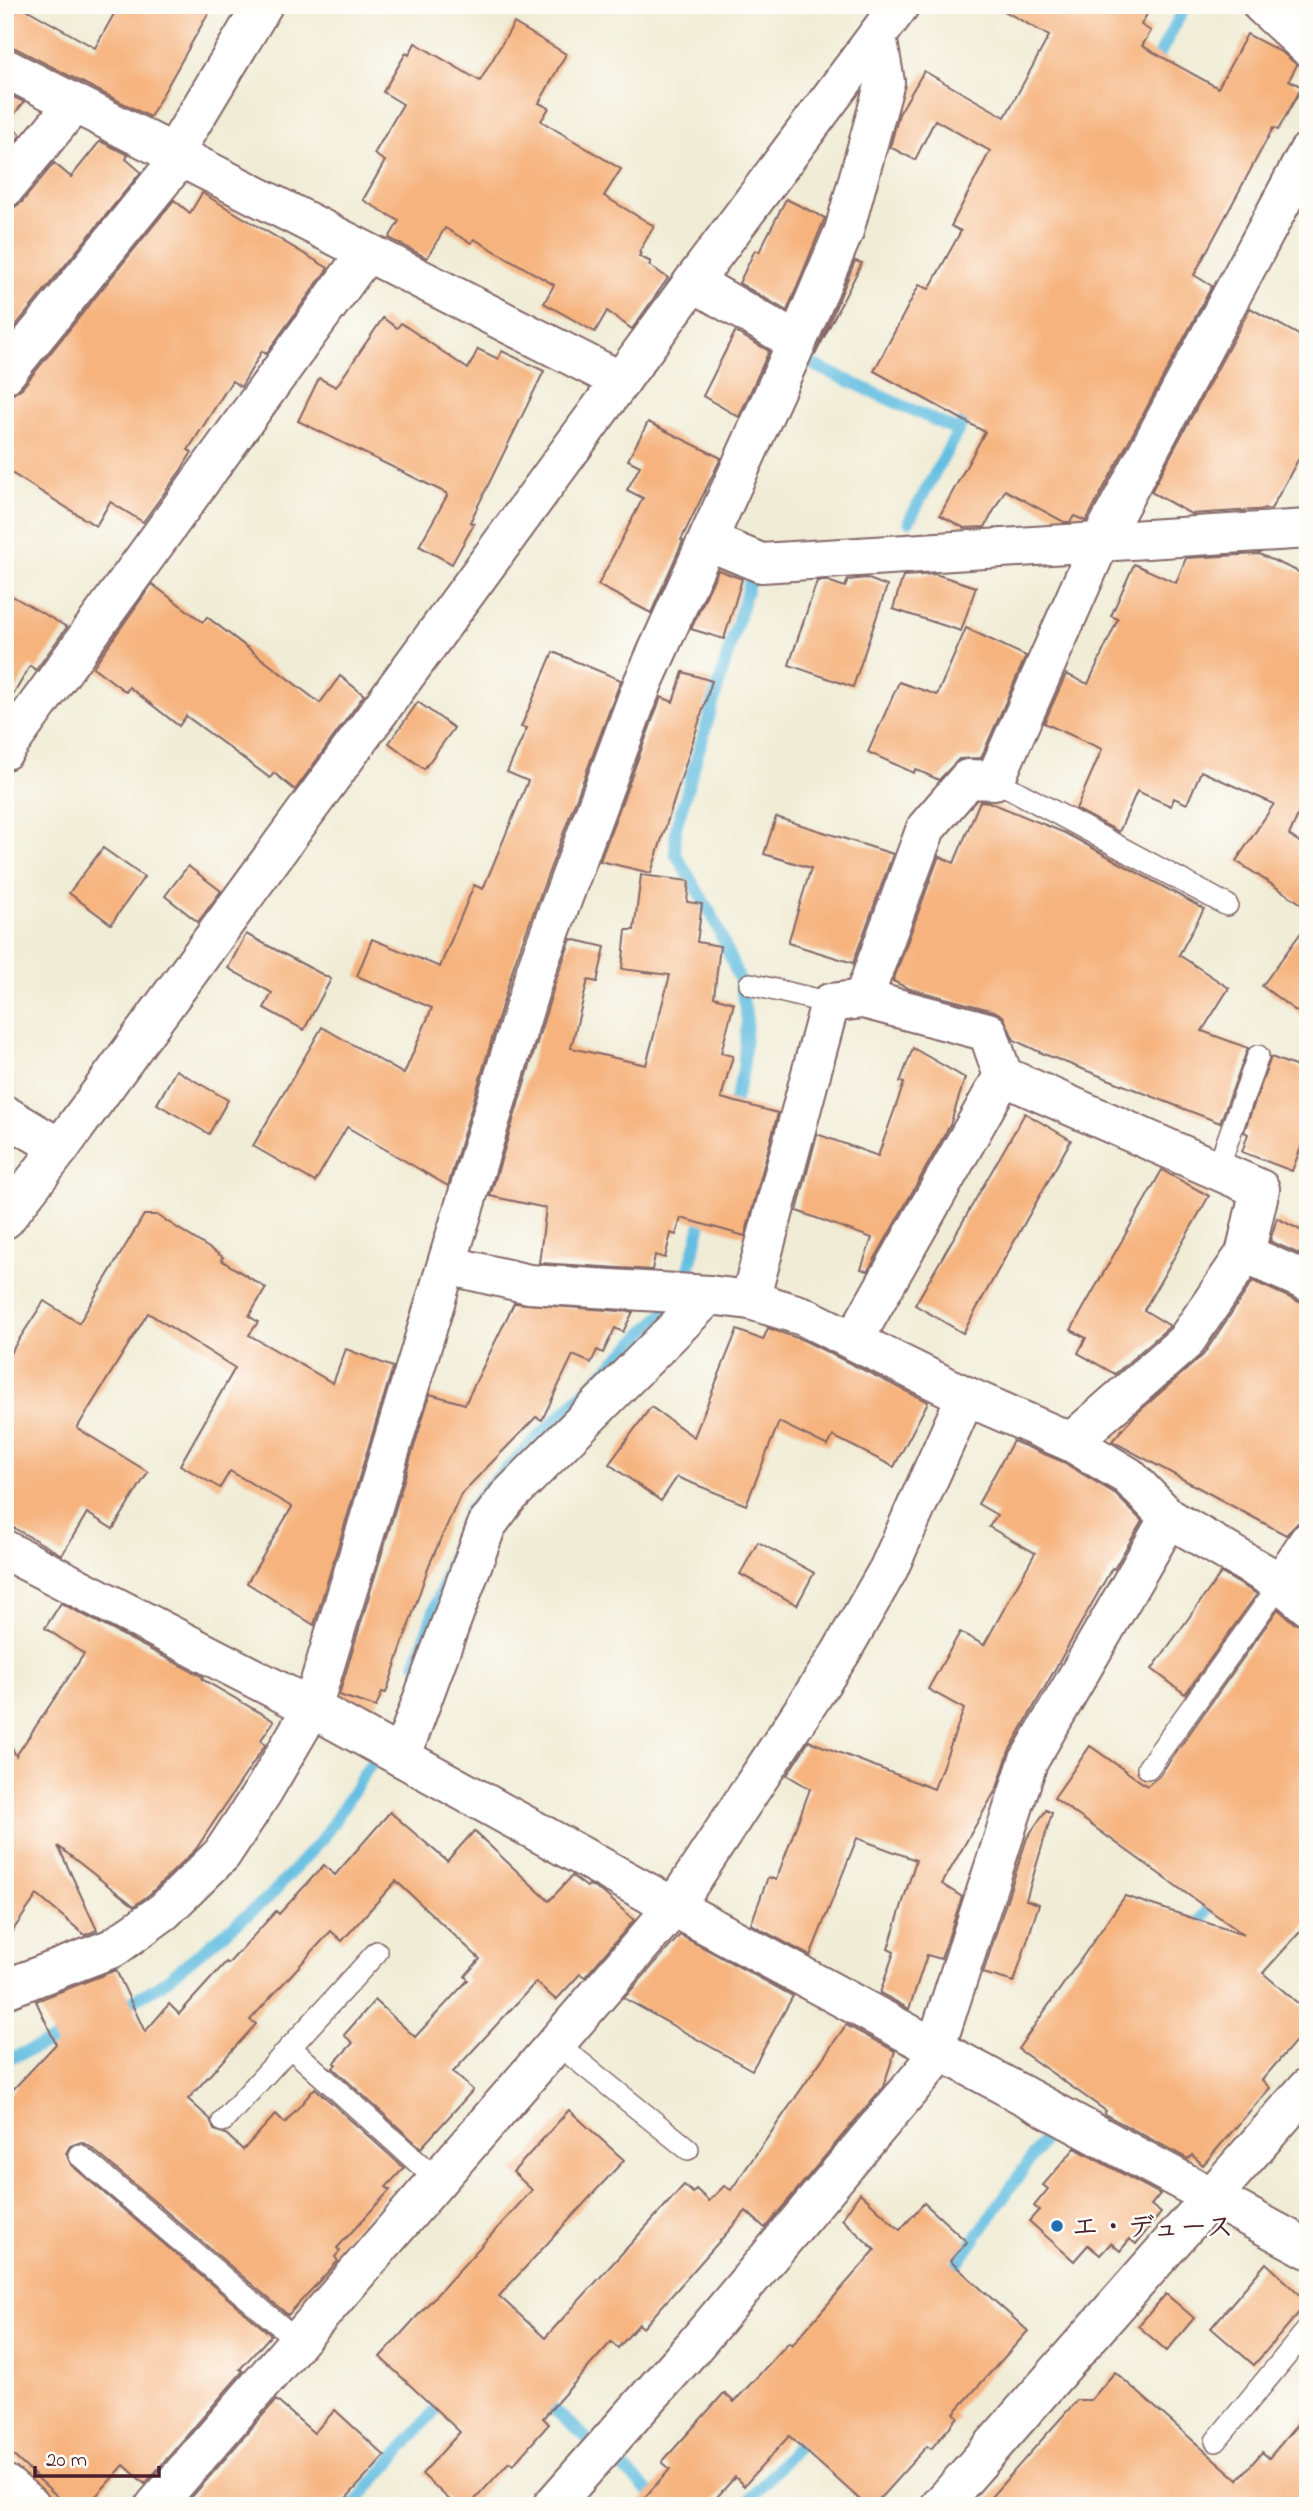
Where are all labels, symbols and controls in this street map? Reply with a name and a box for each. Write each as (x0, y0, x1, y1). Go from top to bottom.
place label: エ・デュース (1071, 2209, 1234, 2250)
marker: エ・デュース (1049, 2218, 1065, 2234)
scale bar (35, 2434, 159, 2478)
text: 20 m (46, 2446, 87, 2476)

